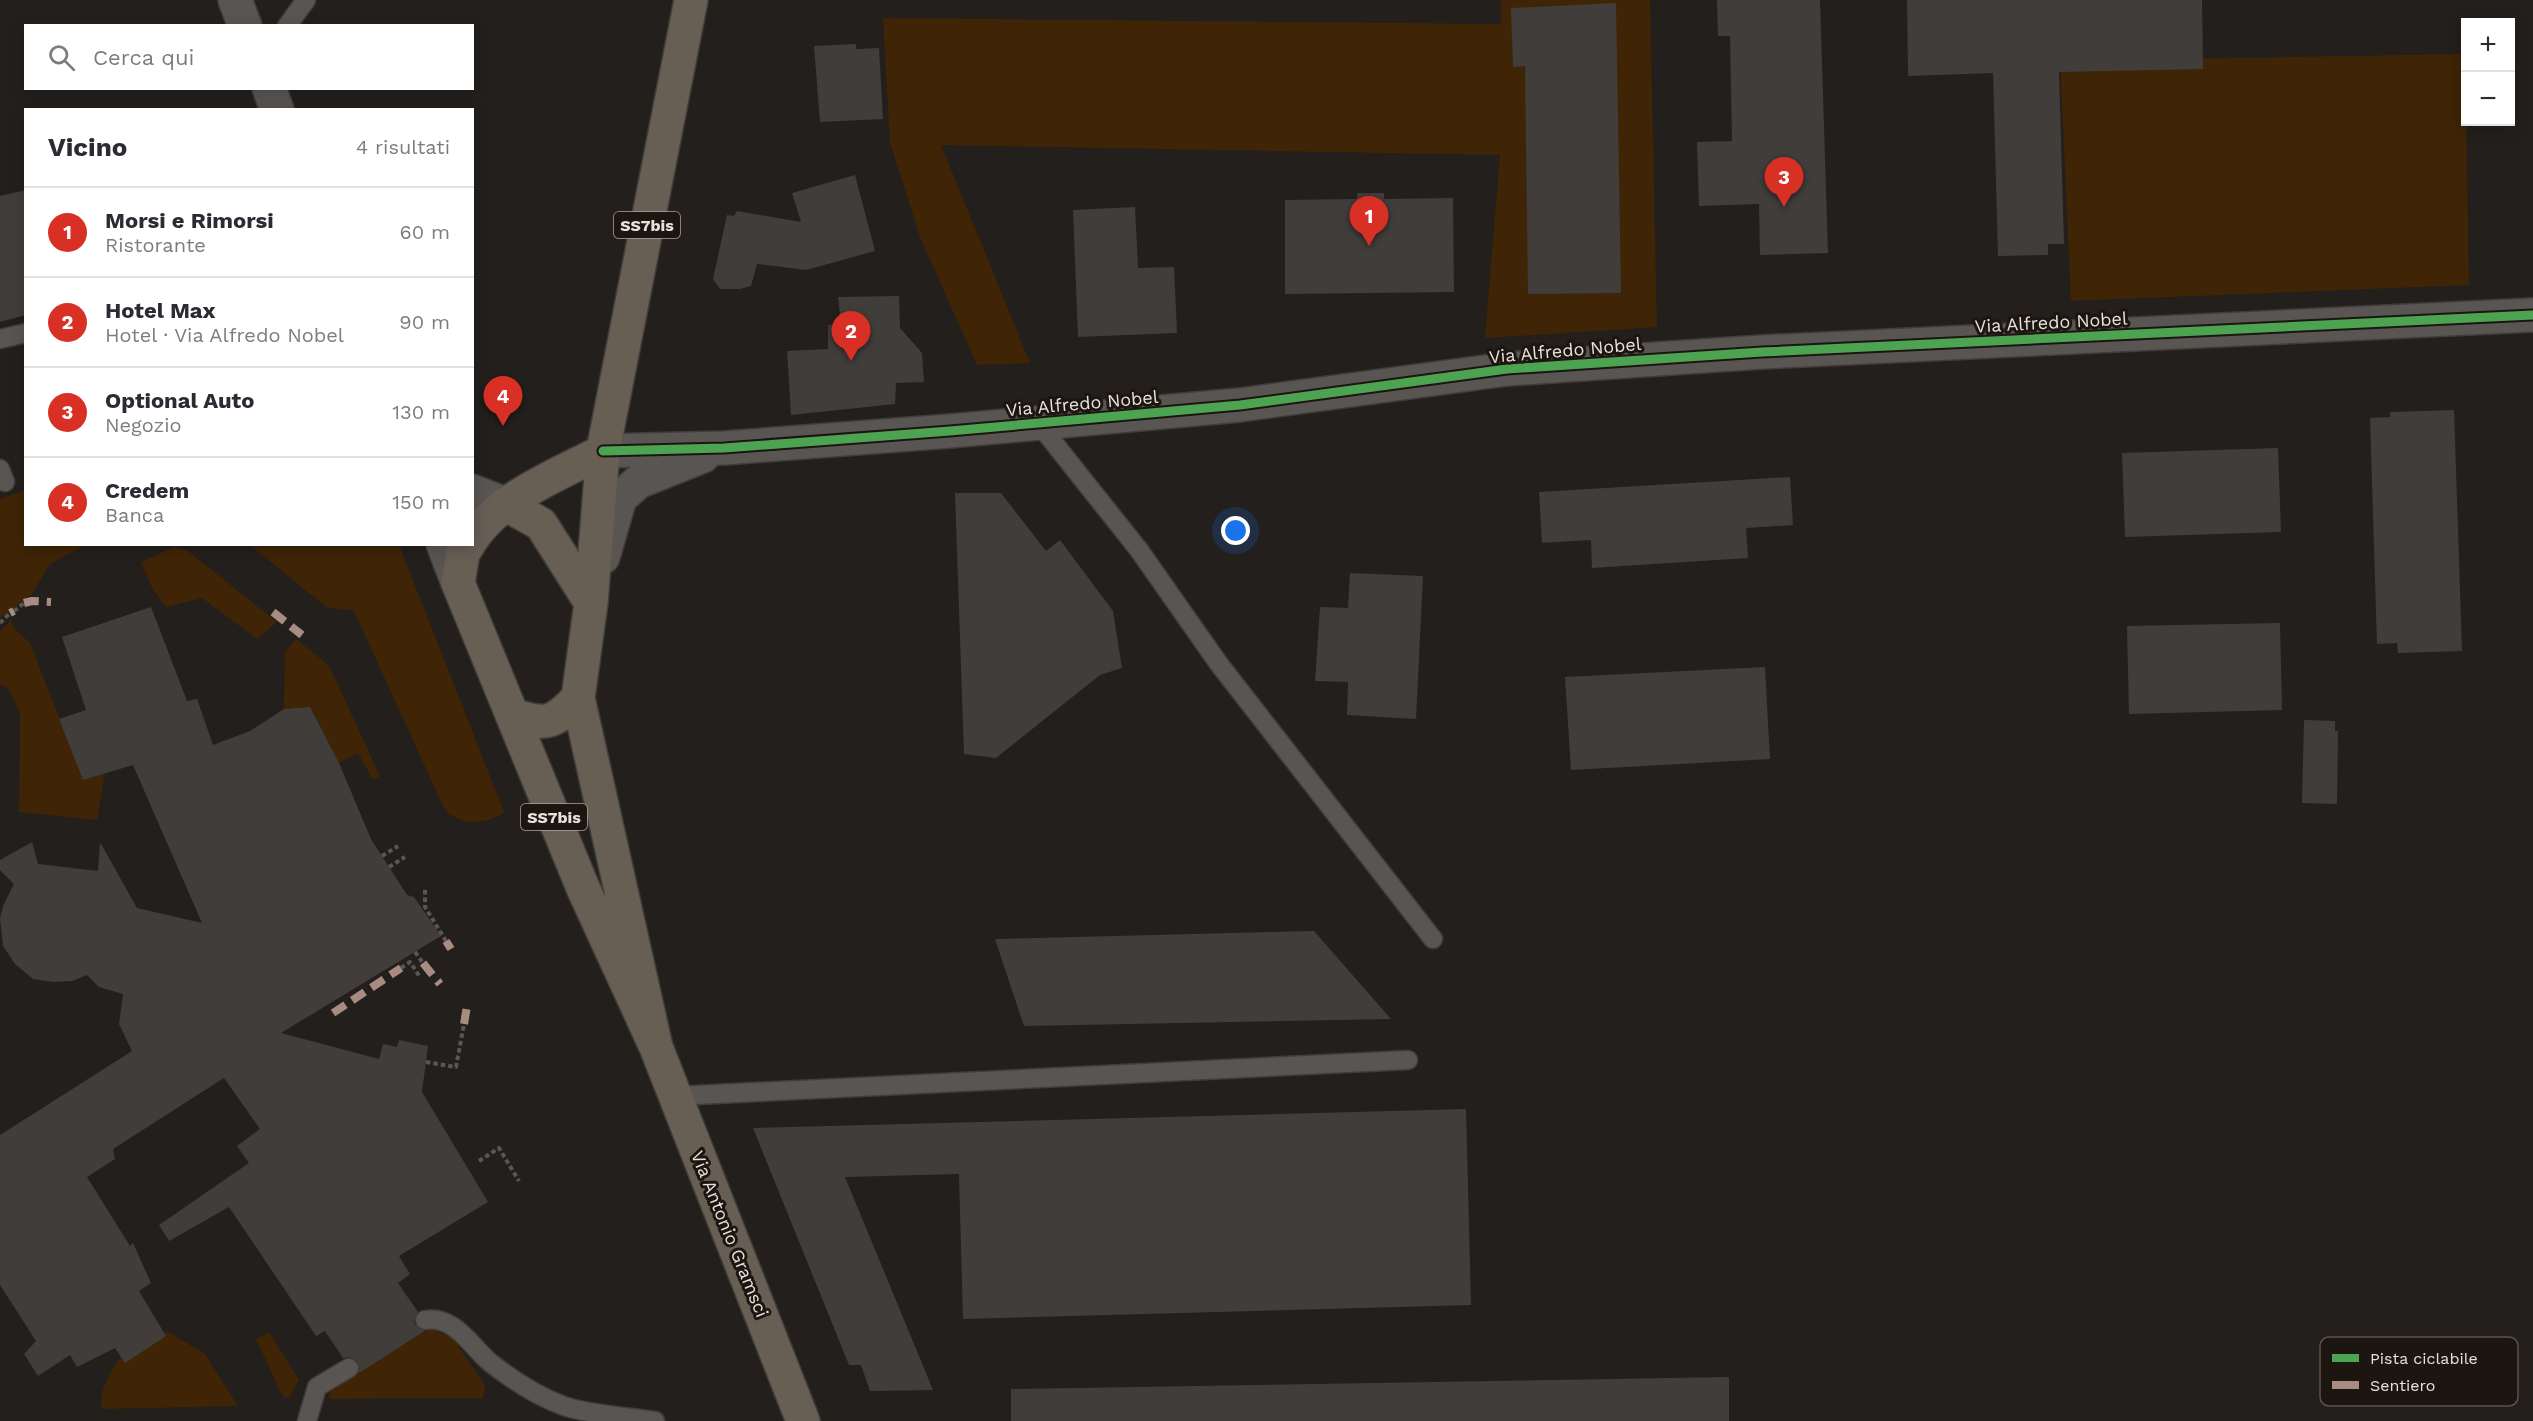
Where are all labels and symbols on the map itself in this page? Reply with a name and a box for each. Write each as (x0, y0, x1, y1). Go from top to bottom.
pin: 3 (1764, 158, 1804, 207)
pin: 1 (1350, 196, 1388, 246)
road number: SS7bis (614, 212, 680, 238)
street label: Via Alfredo Nobel (1974, 307, 2128, 336)
pin: 2 (832, 312, 870, 361)
street label: Via Alfredo Nobel (1488, 333, 1643, 367)
pin: 4 (484, 376, 522, 426)
street label: Via Alfredo Nobel (1005, 386, 1160, 420)
your location (1221, 516, 1250, 545)
road number: SS7bis (521, 804, 587, 830)
street label: Via Antonio Gramsci (687, 1148, 773, 1320)
legend (2320, 1337, 2518, 1406)
text: Pista ciclabile (2370, 1349, 2478, 1368)
text: Sentiero (2370, 1376, 2435, 1395)

